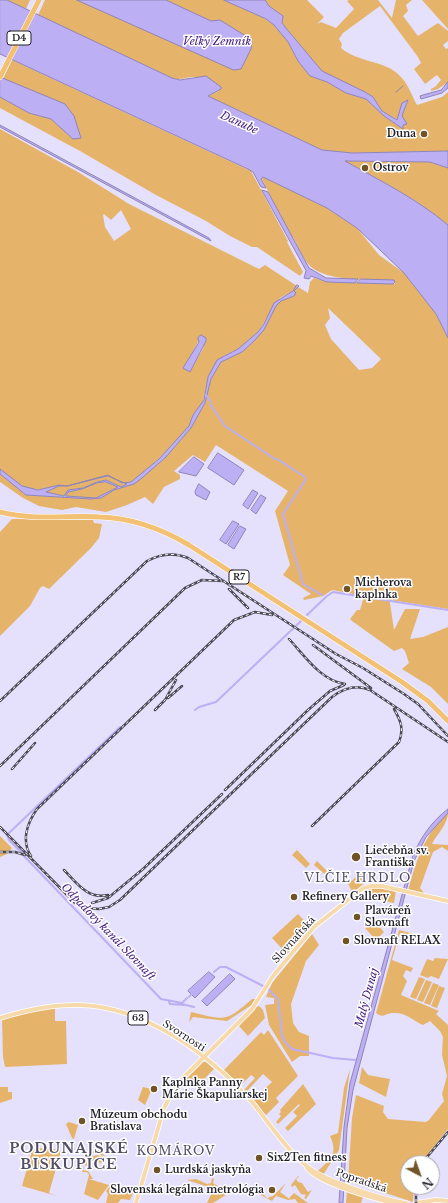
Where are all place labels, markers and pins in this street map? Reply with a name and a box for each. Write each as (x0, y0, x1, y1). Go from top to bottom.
place label: Duna (387, 128, 416, 140)
marker: Duna (419, 129, 429, 139)
place label: Ostrov (373, 162, 408, 174)
marker: Ostrov (360, 163, 370, 173)
place label: Micherova kaplnka (355, 577, 412, 600)
marker: Micherova kaplnka (342, 584, 352, 594)
place label: Liečebňa sv. Františka (365, 845, 429, 868)
marker: Liečebňa sv. Františka (350, 851, 362, 863)
place label: Refinery Gallery (302, 891, 389, 903)
marker: Refinery Gallery (289, 892, 299, 902)
place label: Plaváreň Slovnaft (365, 905, 411, 928)
marker: Plaváreň Slovnaft (352, 912, 362, 922)
place label: Slovnaft RELAX (354, 935, 441, 947)
marker: Slovnaft RELAX (341, 936, 351, 946)
place label: Kaplnka Panny Márie Škapuliarskej (162, 1077, 267, 1100)
marker: Kaplnka Panny Márie Škapuliarskej (149, 1084, 159, 1094)
place label: Múzeum obchodu Bratislava (90, 1109, 187, 1132)
marker: Múzeum obchodu Bratislava (77, 1116, 87, 1126)
place label: Six2Ten fitness (267, 1152, 347, 1164)
marker: Six2Ten fitness (254, 1153, 264, 1163)
place label: Lurdská jaskyňa (165, 1164, 251, 1176)
marker: Lurdská jaskyňa (152, 1165, 162, 1175)
place label: Slovenská legálna metrológia (110, 1184, 264, 1196)
marker: Slovenská legálna metrológia (267, 1185, 277, 1195)

